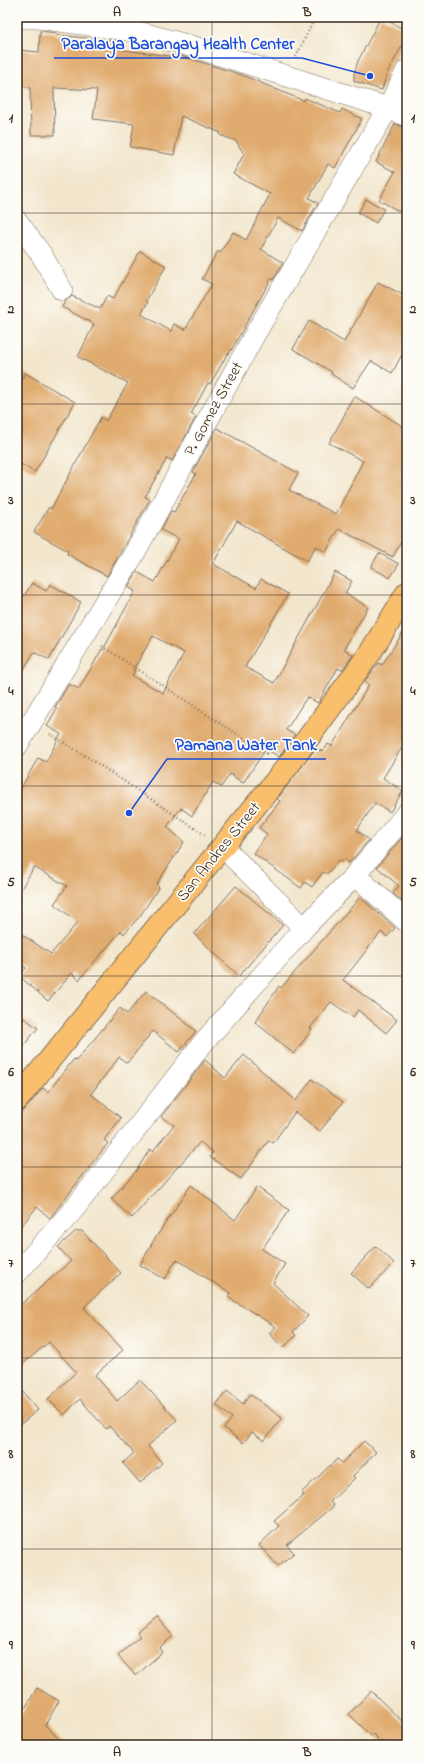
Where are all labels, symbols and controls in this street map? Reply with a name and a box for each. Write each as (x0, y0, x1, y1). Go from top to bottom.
text: A (113, 3, 121, 22)
text: B (302, 3, 312, 22)
callout: Paralaya Barangay Health Center (54, 29, 302, 58)
text: Paralaya Barangay Health Center (62, 32, 295, 59)
text: 1 (9, 109, 14, 128)
text: 1 (411, 109, 416, 128)
text: 2 (7, 300, 15, 319)
text: 2 (409, 300, 417, 319)
street label: P. Gomez Street (178, 357, 250, 461)
text: 3 (7, 491, 14, 510)
text: 3 (409, 491, 416, 510)
text: 4 (7, 682, 14, 701)
text: 4 (409, 682, 416, 701)
callout: Pamana Water Tank (167, 730, 326, 759)
text: Pamana Water Tank (175, 733, 318, 758)
street label: San Andres Street (171, 797, 267, 907)
text: 5 (7, 873, 15, 892)
text: 5 (409, 873, 417, 892)
text: 6 (7, 1063, 14, 1082)
text: 6 (409, 1063, 416, 1082)
text: 7 (8, 1254, 14, 1273)
text: 7 (410, 1254, 416, 1273)
text: 8 (8, 1445, 14, 1464)
text: 8 (410, 1445, 416, 1464)
text: 9 (8, 1636, 14, 1655)
text: 9 (410, 1636, 416, 1655)
text: A (113, 1743, 121, 1762)
text: B (302, 1743, 312, 1762)

